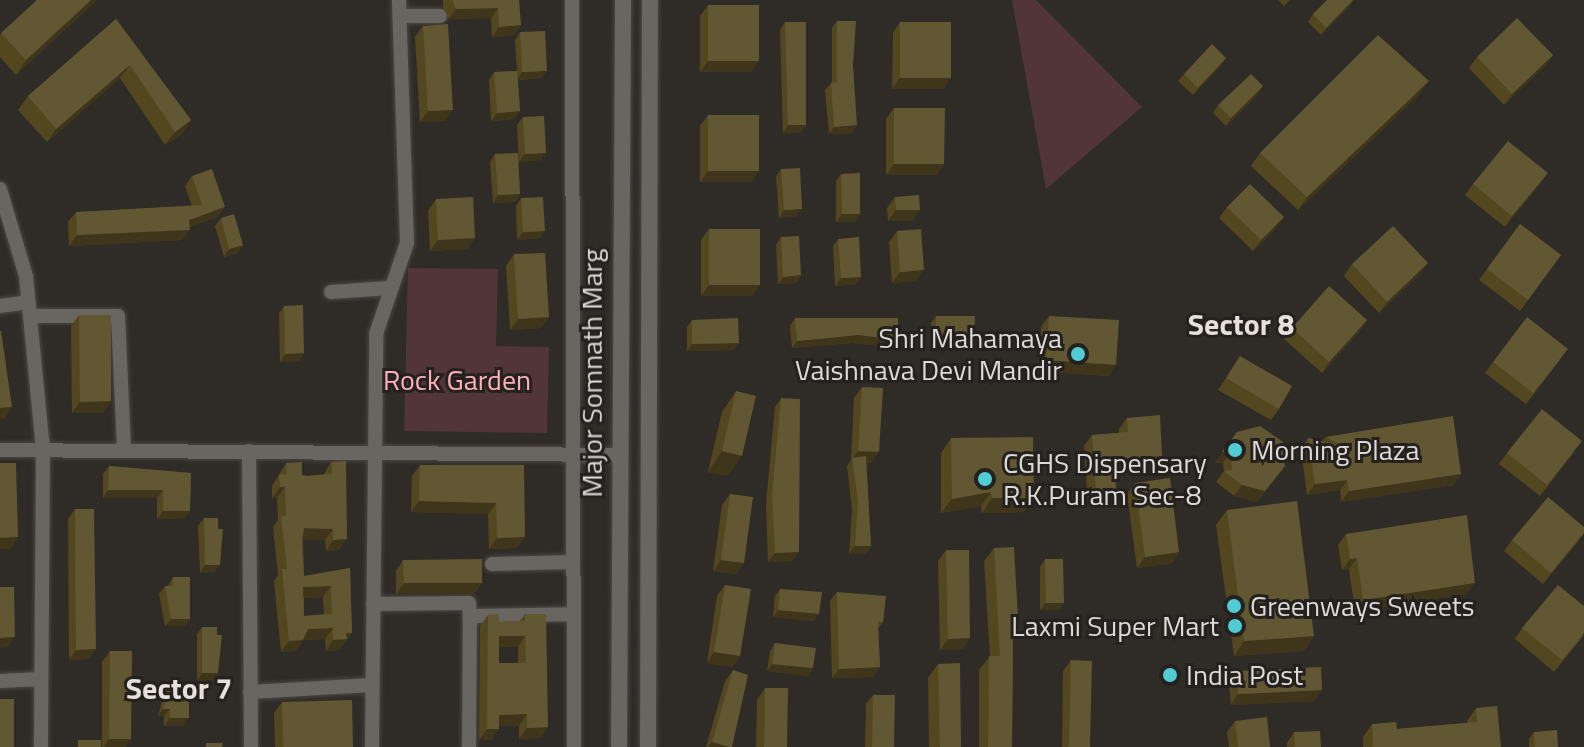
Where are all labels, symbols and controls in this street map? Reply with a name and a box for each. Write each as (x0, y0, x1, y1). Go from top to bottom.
street label: Major Somnath Marg (575, 248, 609, 498)
district label: Sector 8 (1188, 306, 1294, 342)
place label: Shri Mahamaya Vaishnava Devi Mandir (795, 321, 1062, 387)
marker: Shri Mahamaya Vaishnava Devi Mandir (1069, 345, 1087, 363)
park label: Rock Garden (383, 363, 531, 397)
place label: Morning Plaza (1251, 433, 1419, 467)
marker: Morning Plaza (1226, 441, 1244, 459)
place label: CGHS Dispensary R.K.Puram Sec-8 (1003, 446, 1207, 512)
marker: CGHS Dispensary R.K.Puram Sec-8 (974, 468, 996, 490)
place label: Greenways Sweets (1250, 589, 1475, 623)
marker: Greenways Sweets (1225, 597, 1243, 615)
place label: Laxmi Super Mart (1011, 609, 1219, 643)
marker: Laxmi Super Mart (1226, 617, 1244, 635)
place label: India Post (1186, 658, 1303, 692)
marker: India Post (1161, 666, 1179, 684)
district label: Sector 7 (126, 670, 232, 706)

